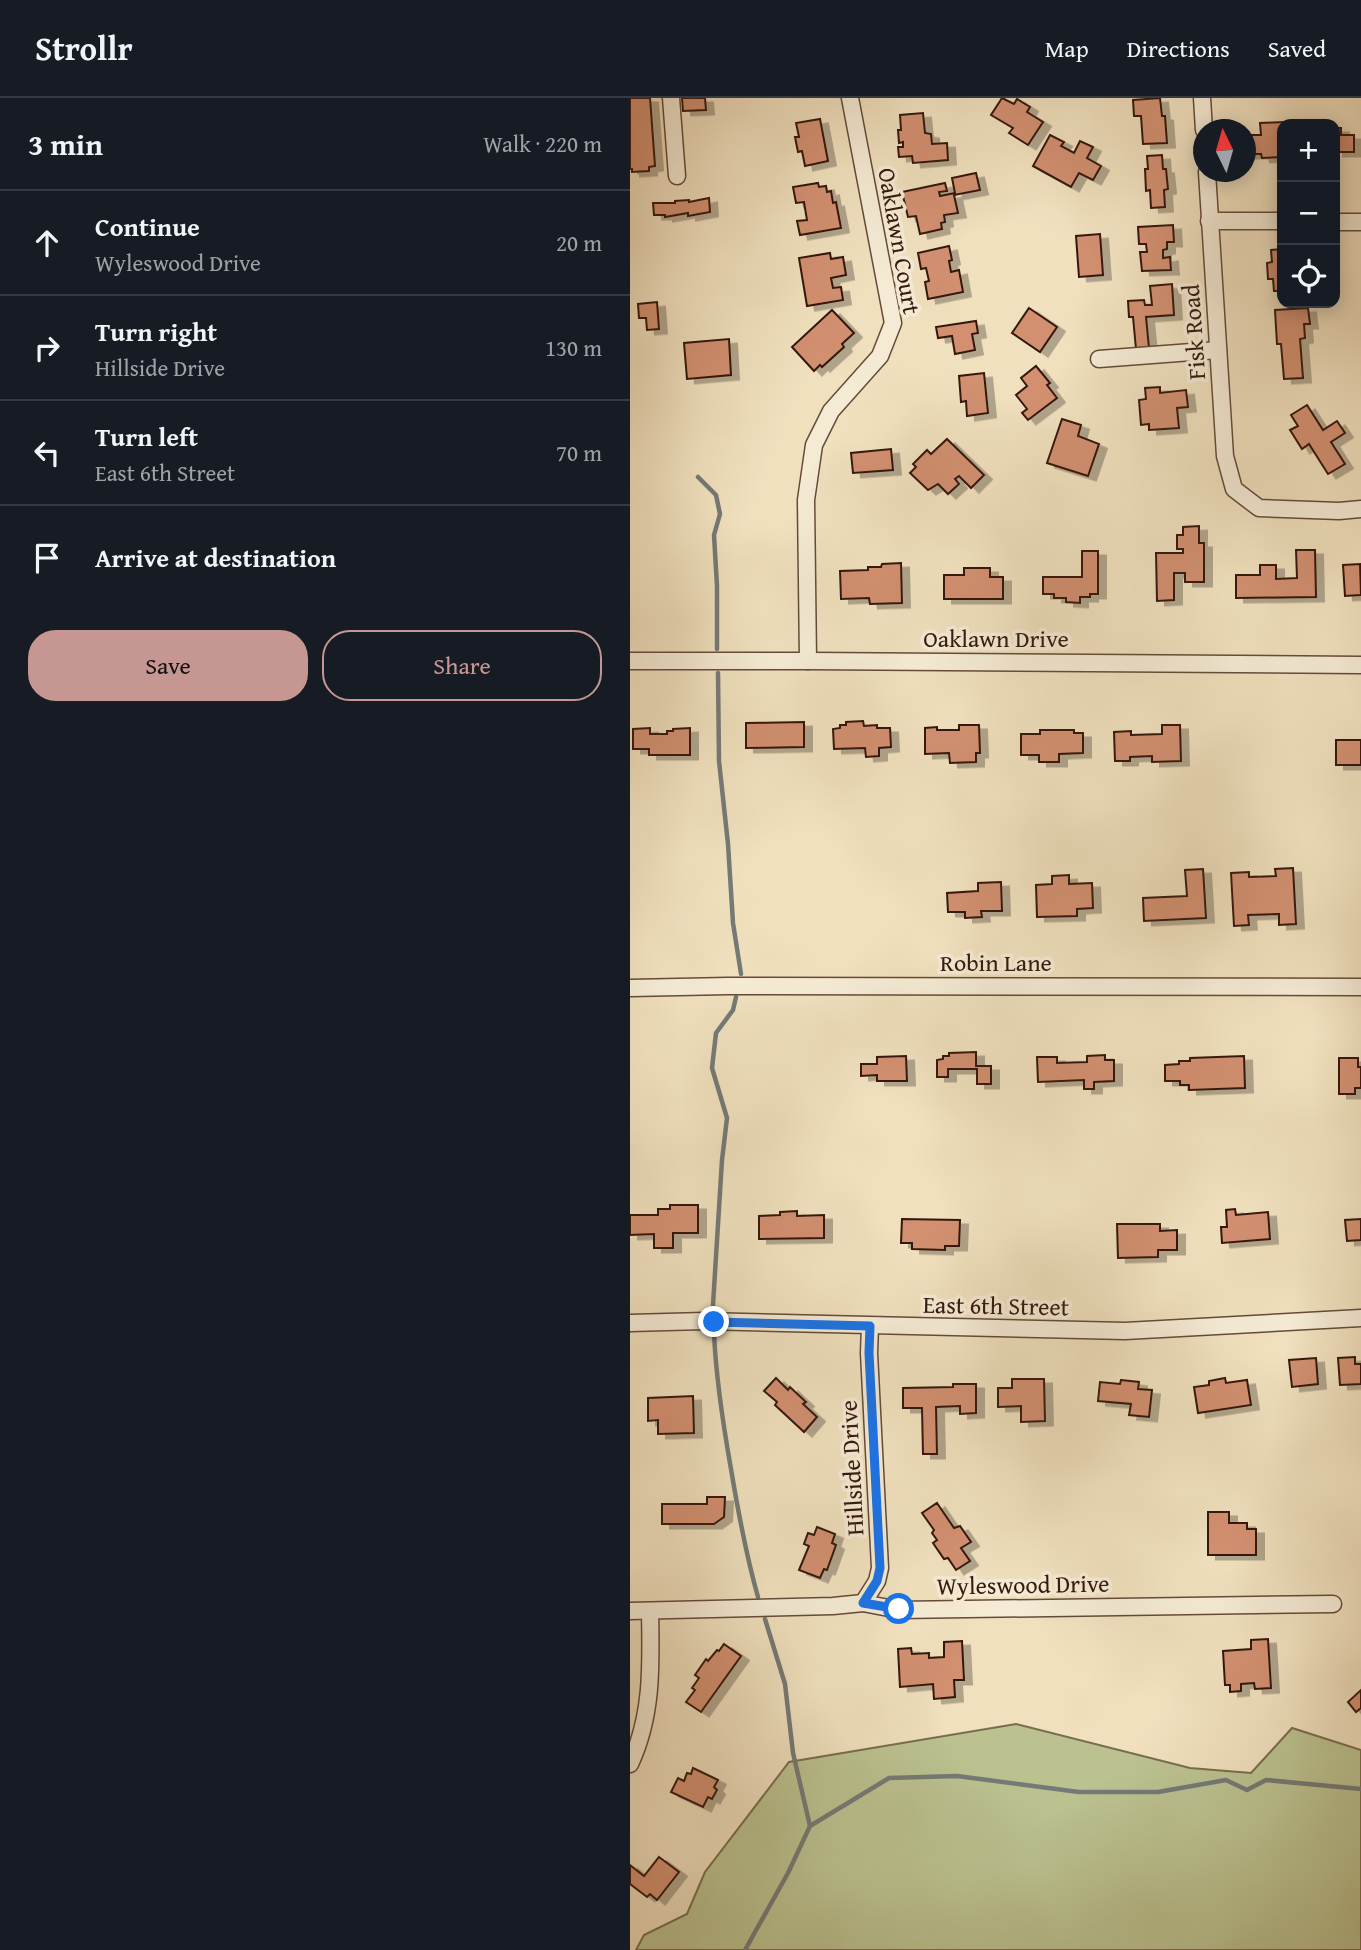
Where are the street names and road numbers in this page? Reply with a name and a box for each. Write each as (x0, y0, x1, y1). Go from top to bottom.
street label: Oaklawn Court (869, 165, 930, 317)
street label: Fisk Road (1173, 283, 1214, 381)
street label: Oaklawn Drive (923, 621, 1069, 656)
street label: Robin Lane (940, 945, 1052, 980)
street label: East 6th Street (923, 1287, 1070, 1324)
street label: Hillside Drive (830, 1399, 873, 1537)
street label: Wyleswood Drive (936, 1565, 1110, 1604)

